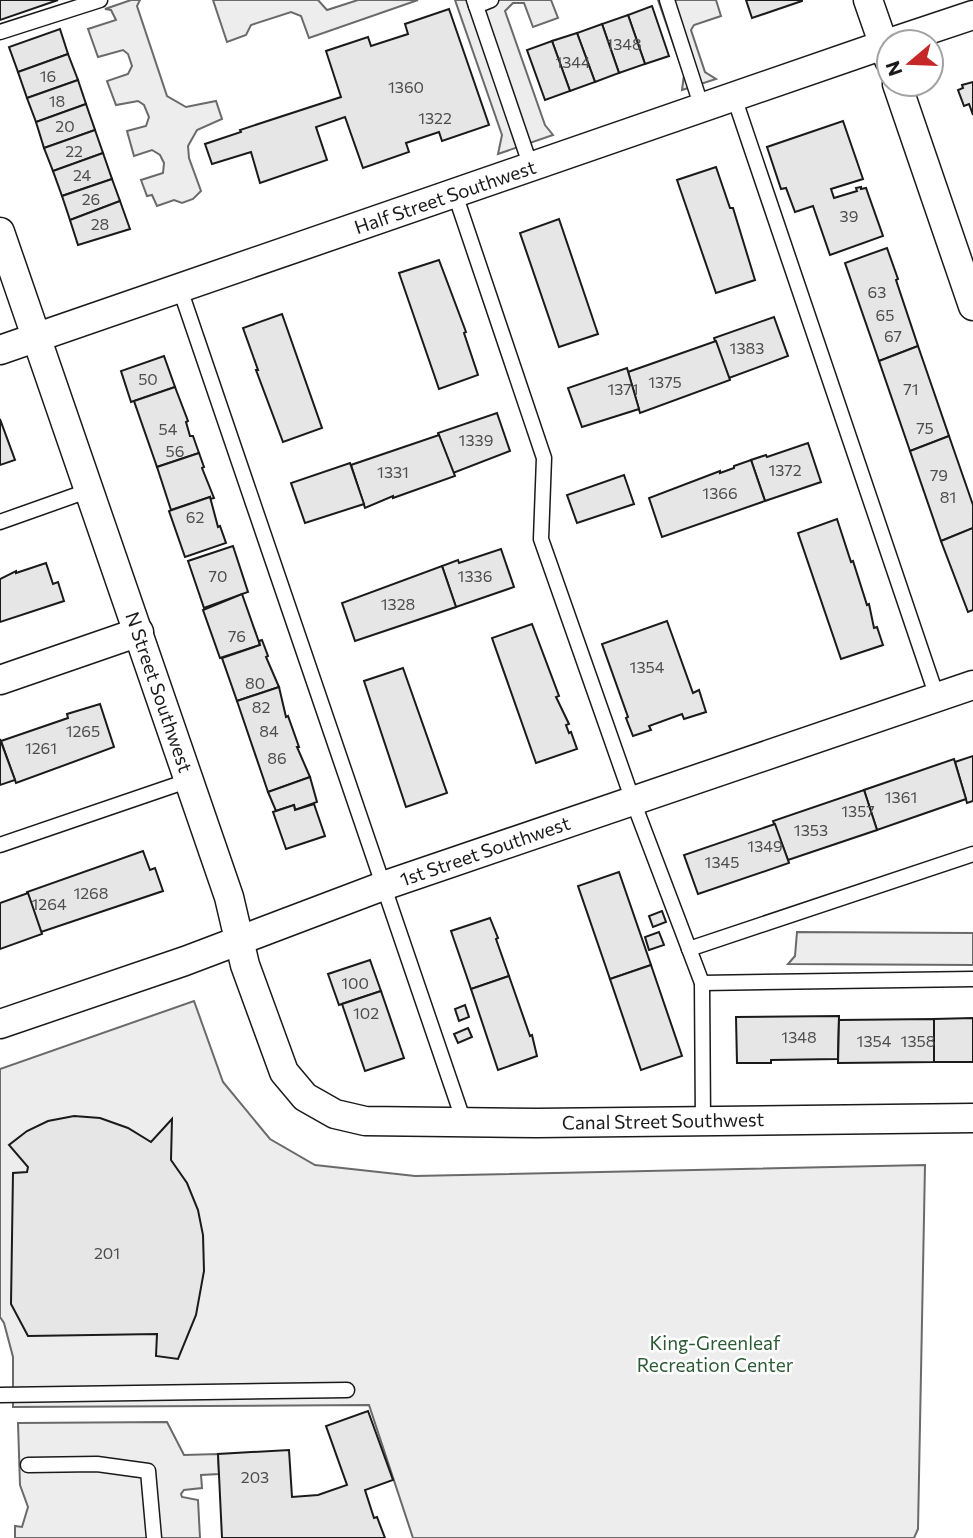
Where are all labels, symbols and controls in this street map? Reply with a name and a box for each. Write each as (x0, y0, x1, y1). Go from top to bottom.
north arrow (875, 28, 945, 98)
house number: 1348 (606, 34, 642, 53)
house number: 1344 (555, 52, 591, 71)
text: N (880, 58, 907, 79)
house number: 16 (40, 66, 56, 85)
house number: 1360 (388, 77, 424, 96)
house number: 18 (49, 91, 65, 110)
house number: 1322 (418, 108, 452, 127)
house number: 20 (55, 116, 75, 135)
house number: 22 (65, 141, 83, 160)
street label: Half Street Southwest (351, 155, 539, 238)
house number: 24 (73, 165, 91, 184)
house number: 26 (82, 189, 100, 208)
house number: 39 (840, 206, 858, 225)
house number: 28 (91, 214, 109, 233)
house number: 63 (868, 282, 886, 301)
house number: 65 (876, 305, 894, 324)
house number: 67 (884, 326, 902, 345)
house number: 1383 (730, 338, 764, 357)
house number: 50 (138, 369, 158, 388)
house number: 1375 (648, 372, 682, 391)
house number: 1371 (607, 379, 639, 398)
house number: 71 (903, 379, 919, 398)
house number: 75 (916, 418, 934, 437)
house number: 54 (159, 419, 178, 438)
house number: 1339 (459, 430, 493, 449)
house number: 56 (166, 441, 184, 460)
house number: 1372 (768, 460, 802, 479)
house number: 1331 (377, 462, 409, 481)
house number: 79 (930, 465, 948, 484)
house number: 1366 (702, 483, 738, 502)
house number: 81 (940, 487, 956, 506)
house number: 62 (186, 507, 204, 526)
house number: 70 (209, 566, 227, 585)
house number: 1336 (458, 566, 492, 585)
house number: 1328 (381, 594, 415, 613)
street label: N Street Southwest (121, 609, 198, 775)
house number: 76 (228, 626, 246, 645)
house number: 1354 (630, 657, 665, 676)
house number: 80 (245, 673, 265, 692)
house number: 82 (252, 697, 270, 716)
house number: 1265 (66, 721, 100, 740)
house number: 84 (259, 721, 279, 740)
house number: 1261 (25, 738, 57, 757)
house number: 86 (267, 748, 287, 767)
house number: 1361 (885, 787, 917, 806)
house number: 1357 (841, 801, 875, 820)
street label: 1st Street Southwest (397, 811, 573, 890)
house number: 1353 (794, 820, 828, 839)
house number: 1349 (747, 836, 783, 855)
house number: 1345 (705, 852, 739, 871)
house number: 1268 (73, 883, 109, 902)
house number: 1264 (32, 894, 67, 913)
house number: 100 (341, 973, 369, 992)
house number: 102 (353, 1003, 379, 1022)
house number: 1348 (781, 1027, 817, 1046)
house number: 1354 (857, 1031, 892, 1050)
house number: 1358 (901, 1031, 935, 1050)
street label: Canal Street Southwest (562, 1107, 765, 1134)
house number: 201 (94, 1243, 120, 1262)
park label: King-Greenleaf Recreation Center (637, 1331, 794, 1376)
house number: 203 (241, 1467, 269, 1486)

